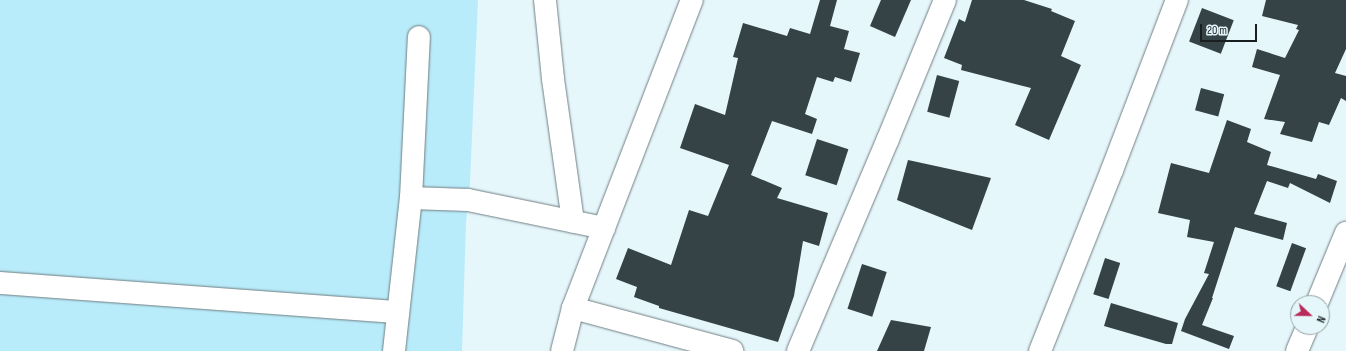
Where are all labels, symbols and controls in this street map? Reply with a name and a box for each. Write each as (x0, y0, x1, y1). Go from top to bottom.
scale bar (1202, 16, 1259, 42)
text: 20 m (1207, 23, 1227, 38)
north arrow (1290, 295, 1330, 335)
text: N (1314, 314, 1328, 324)

